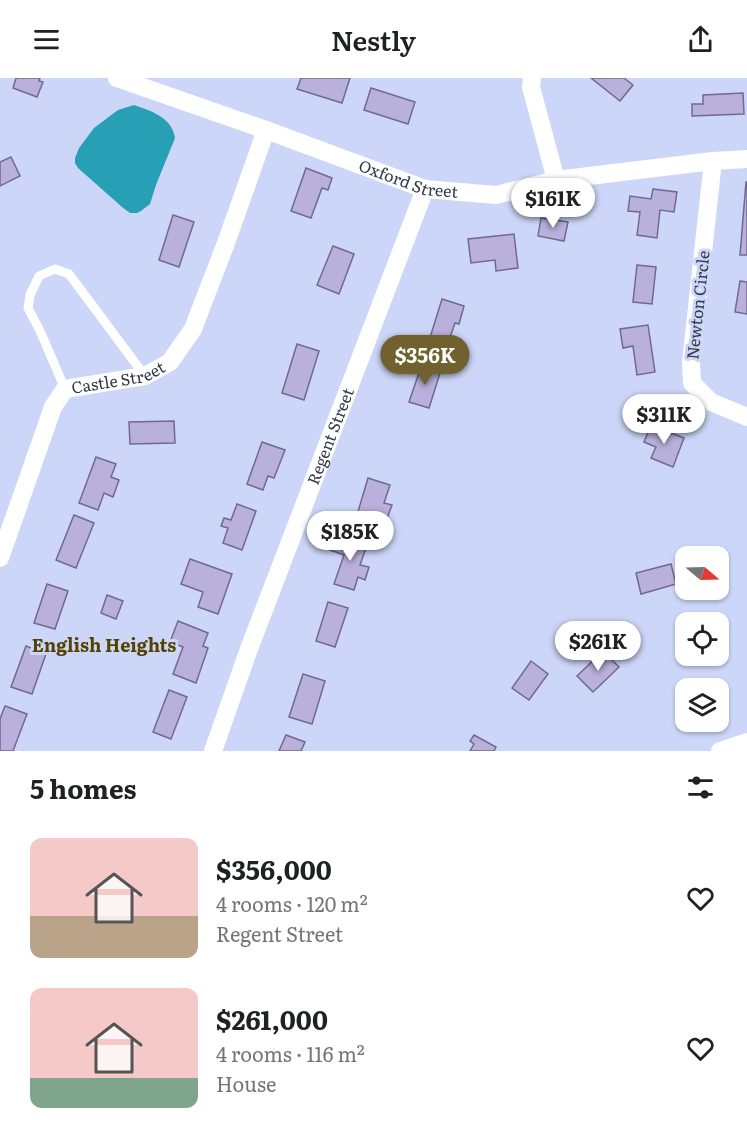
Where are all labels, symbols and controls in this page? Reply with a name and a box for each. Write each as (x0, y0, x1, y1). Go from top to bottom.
text: Nestly (331, 19, 416, 59)
icon: menu (30, 23, 63, 56)
icon: share (684, 23, 717, 56)
street label: Oxford Street (356, 153, 459, 203)
pin: $161K (511, 178, 595, 229)
text: $161K (525, 182, 581, 212)
street label: Newton Circle (679, 249, 715, 360)
pin: $356K (383, 335, 467, 386)
text: $356K (394, 339, 456, 369)
street label: Castle Street (69, 354, 169, 399)
street label: Regent Street (300, 384, 359, 488)
pin: $311K (622, 394, 706, 445)
text: $311K (636, 398, 692, 428)
pin: $185K (308, 511, 392, 562)
text: $185K (321, 515, 379, 545)
north arrow (675, 546, 729, 600)
map controls (675, 546, 729, 732)
button: locate (675, 612, 729, 666)
pin: $261K (556, 621, 640, 672)
text: $261K (569, 625, 627, 655)
district label: English Heights (32, 631, 176, 658)
button: layers (675, 678, 729, 732)
text: 5 homes (30, 768, 136, 807)
icon: filters (684, 771, 717, 804)
text: $356,000 (216, 849, 332, 888)
icon: home (78, 862, 150, 934)
icon: heart (684, 882, 717, 915)
text: 4 rooms · 120 m² (216, 888, 368, 918)
text: Regent Street (216, 918, 343, 948)
text: $261,000 (216, 999, 328, 1038)
icon: home (78, 1012, 150, 1084)
icon: heart (684, 1032, 717, 1065)
text: 4 rooms · 116 m² (216, 1038, 365, 1068)
text: House (216, 1068, 276, 1098)

